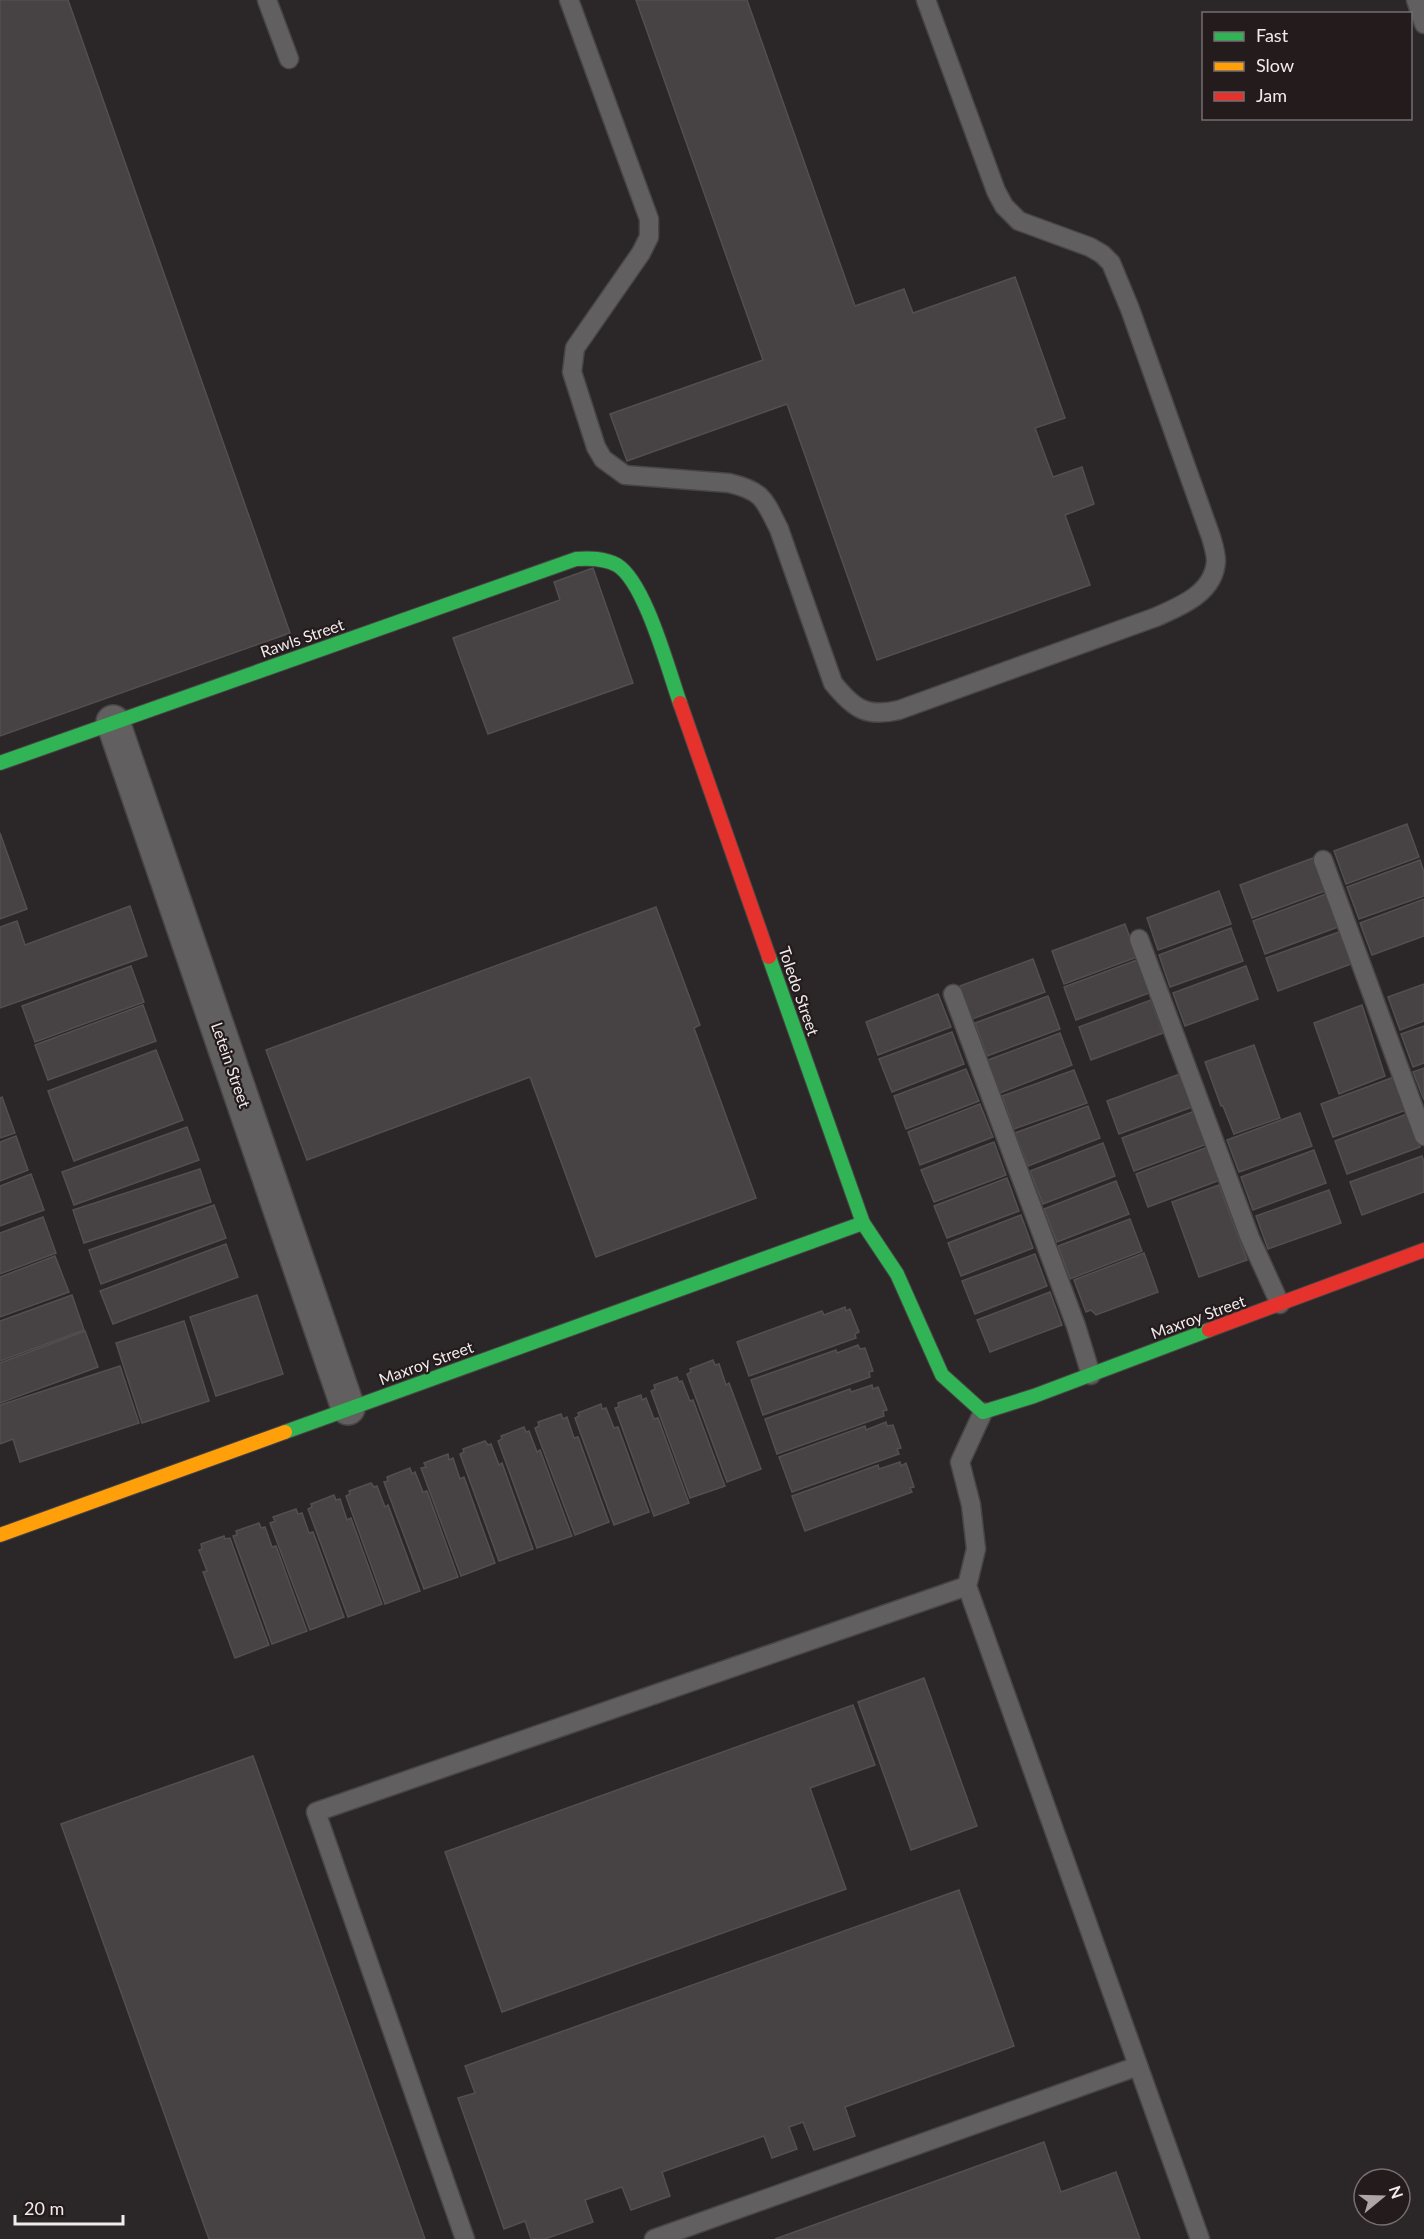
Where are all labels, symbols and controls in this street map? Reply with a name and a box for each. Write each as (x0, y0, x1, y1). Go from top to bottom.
legend (1202, 12, 1412, 120)
text: Fast (1256, 24, 1289, 46)
text: Slow (1256, 54, 1294, 76)
text: Jam (1256, 84, 1287, 106)
street label: Rawls Street (257, 614, 346, 661)
street label: Toledo Street (775, 944, 824, 1038)
street label: Letein Street (208, 1020, 255, 1110)
street label: Maxroy Street (1148, 1291, 1248, 1342)
street label: Maxroy Street (376, 1337, 476, 1388)
north arrow (1352, 2167, 1412, 2227)
text: N (1386, 2183, 1408, 2201)
scale bar (15, 2188, 123, 2226)
text: 20 m (24, 2197, 64, 2219)

